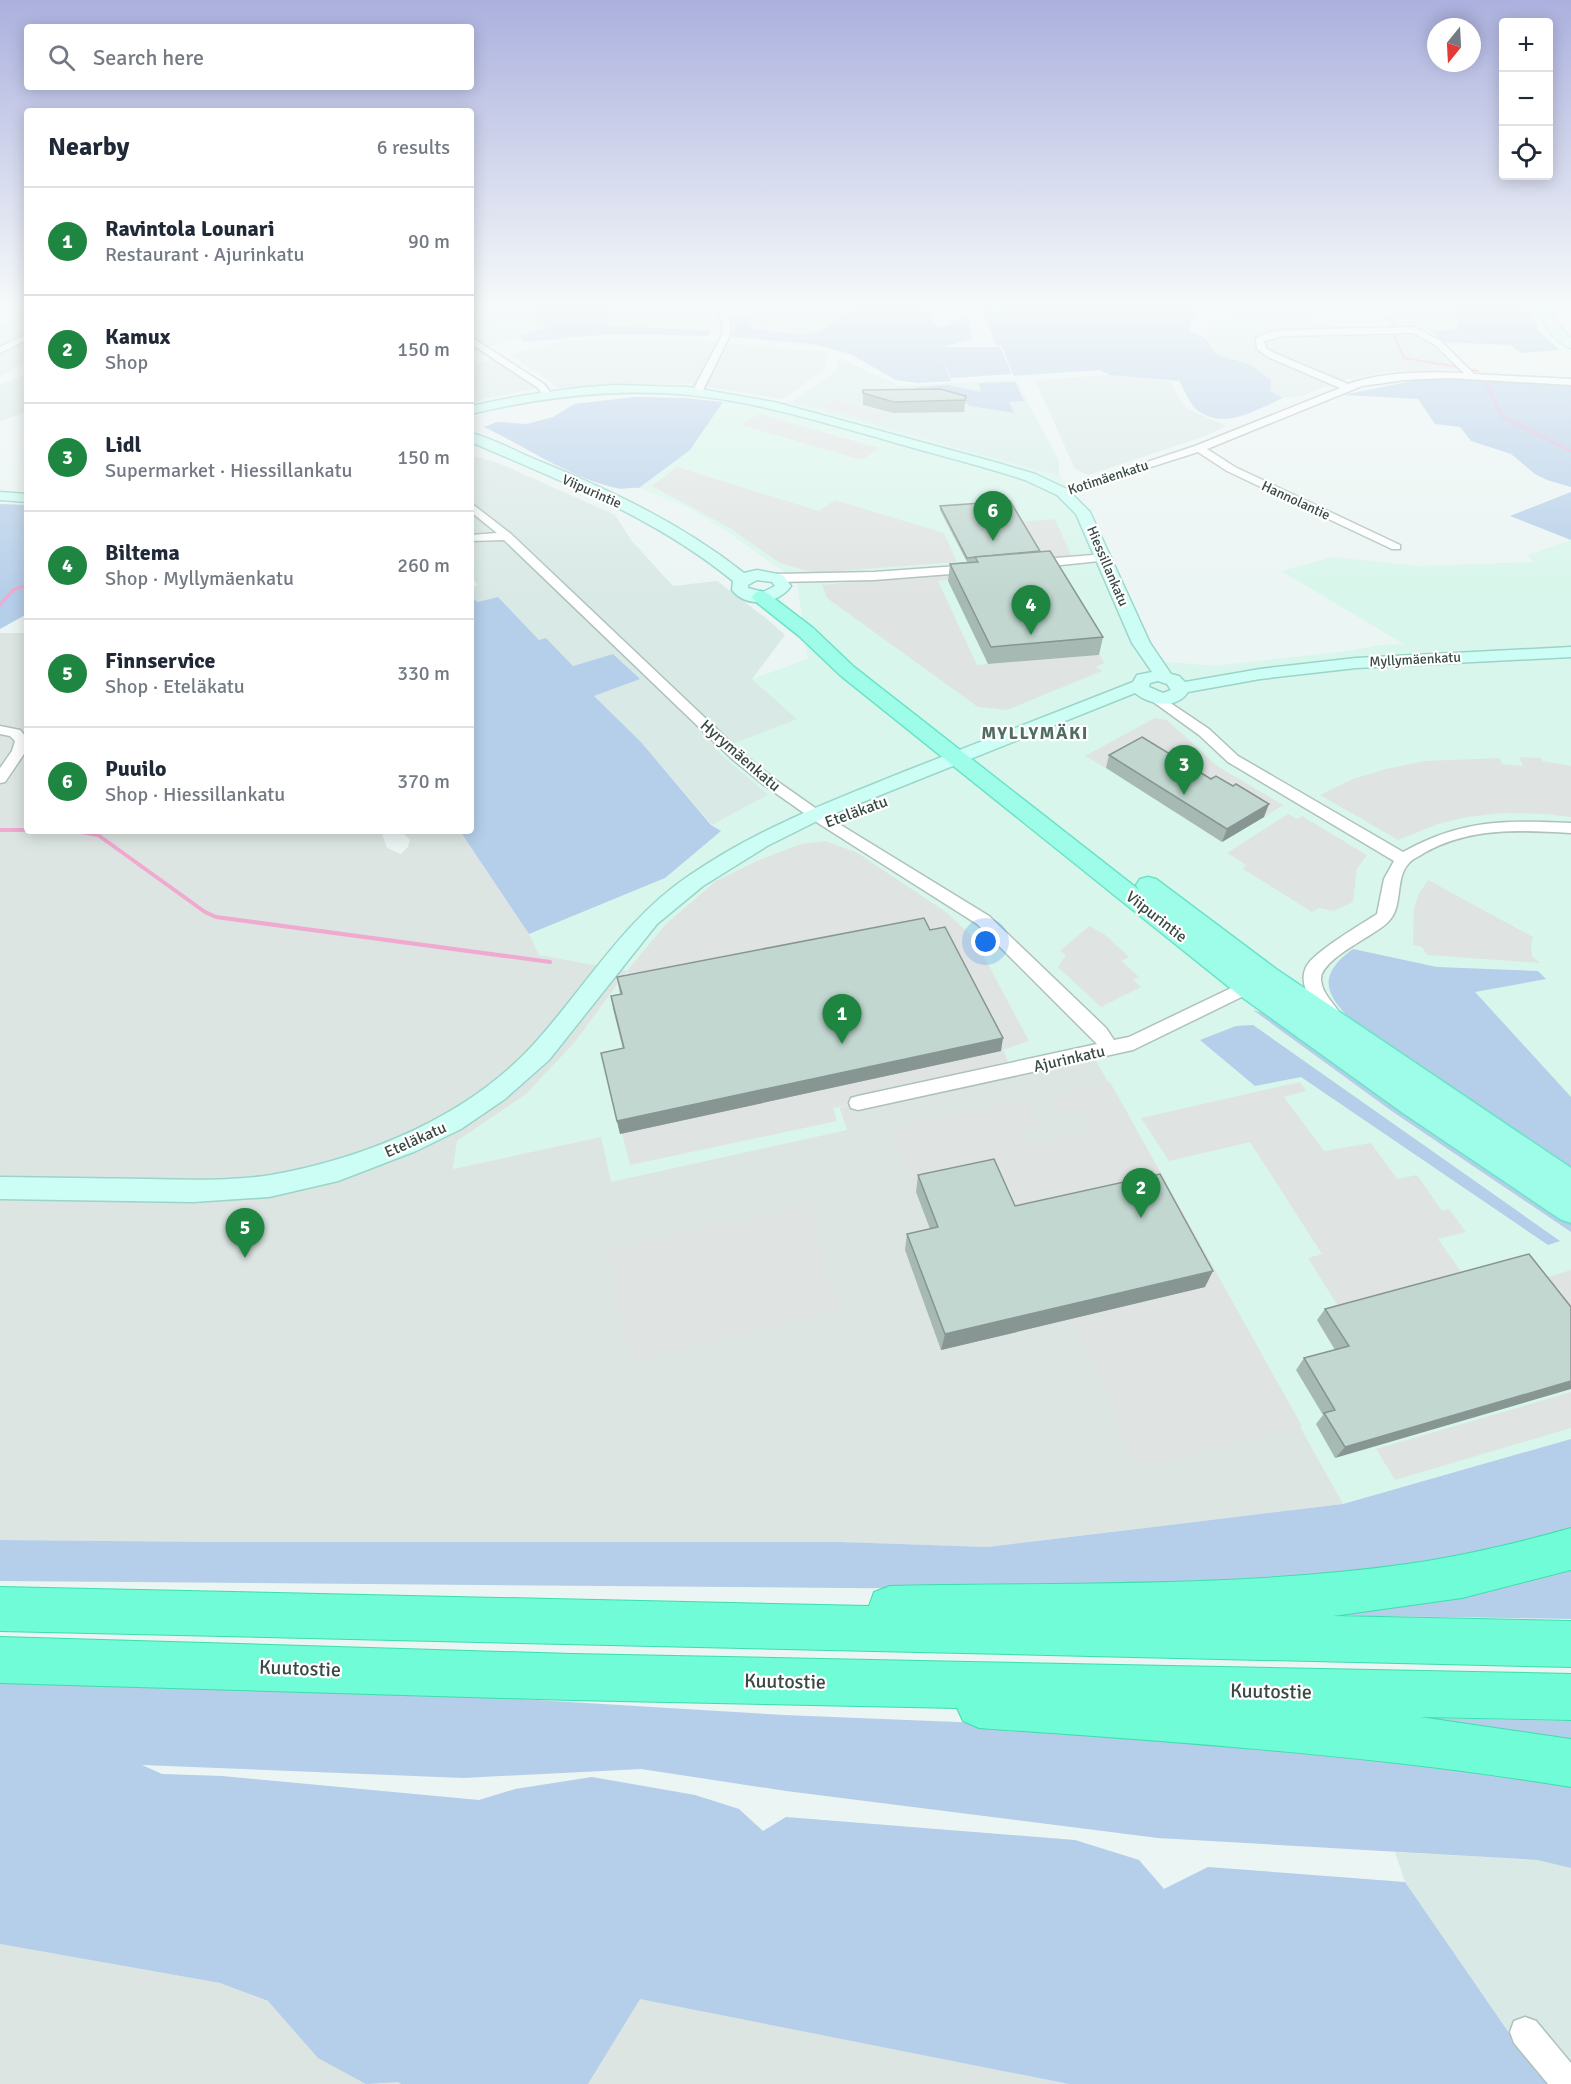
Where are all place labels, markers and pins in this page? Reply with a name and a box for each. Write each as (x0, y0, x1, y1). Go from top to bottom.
pin: 6 (974, 492, 1012, 541)
pin: 4 (1012, 586, 1050, 635)
pin: 3 (1164, 746, 1204, 795)
pin: 1 (822, 994, 862, 1044)
pin: 2 (1122, 1168, 1160, 1218)
pin: 5 (226, 1208, 264, 1258)

